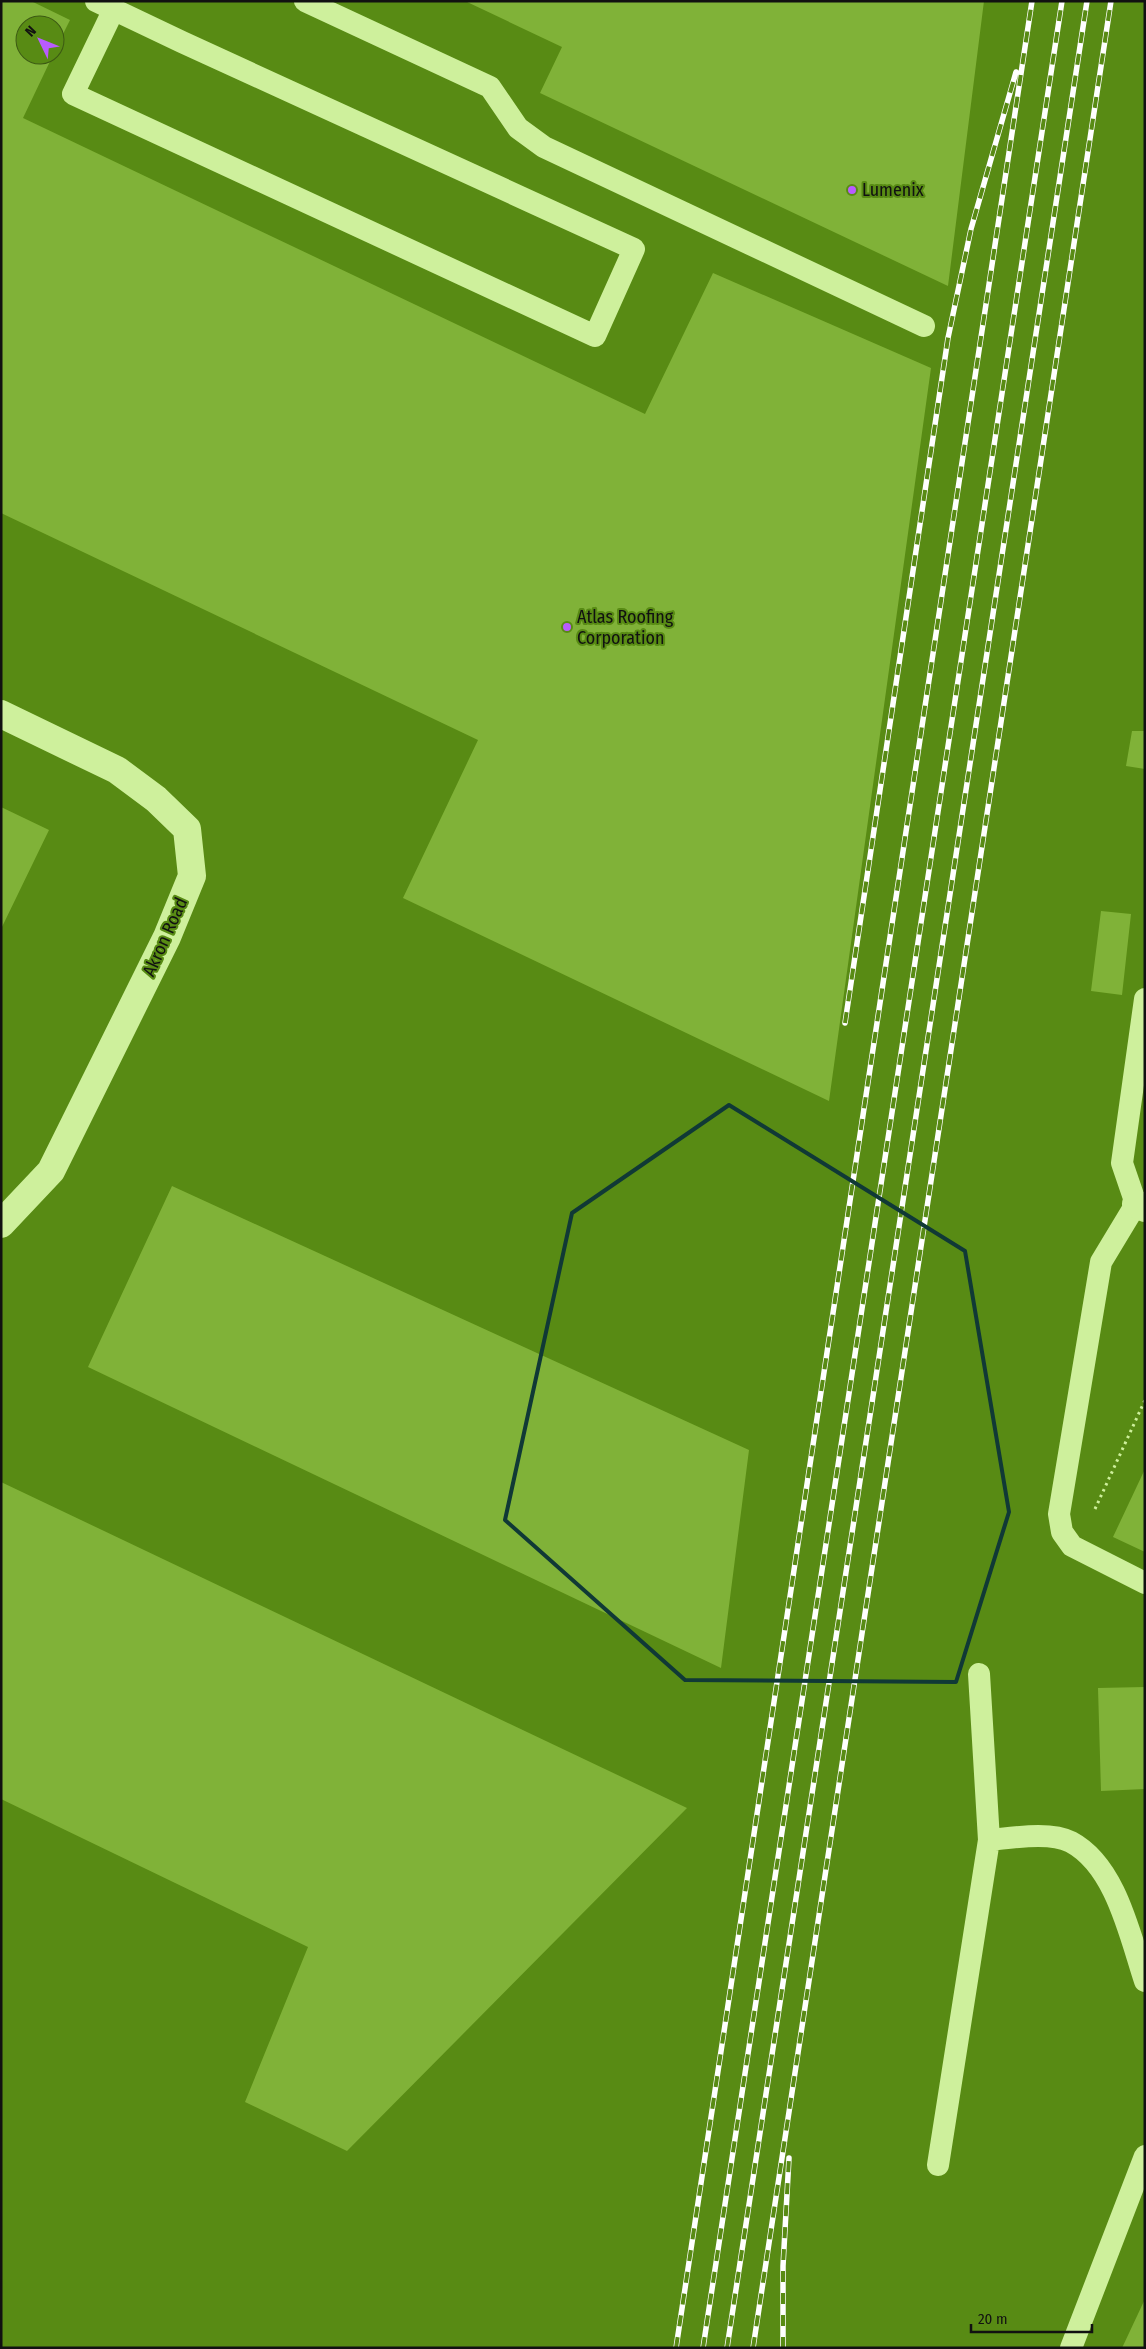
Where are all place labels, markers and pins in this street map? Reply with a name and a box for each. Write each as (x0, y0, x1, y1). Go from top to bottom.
place label: Lumenix (862, 179, 924, 201)
marker: Lumenix (846, 184, 858, 196)
place label: Atlas Roofing Corporation (577, 606, 674, 649)
marker: Atlas Roofing Corporation (561, 621, 573, 633)

